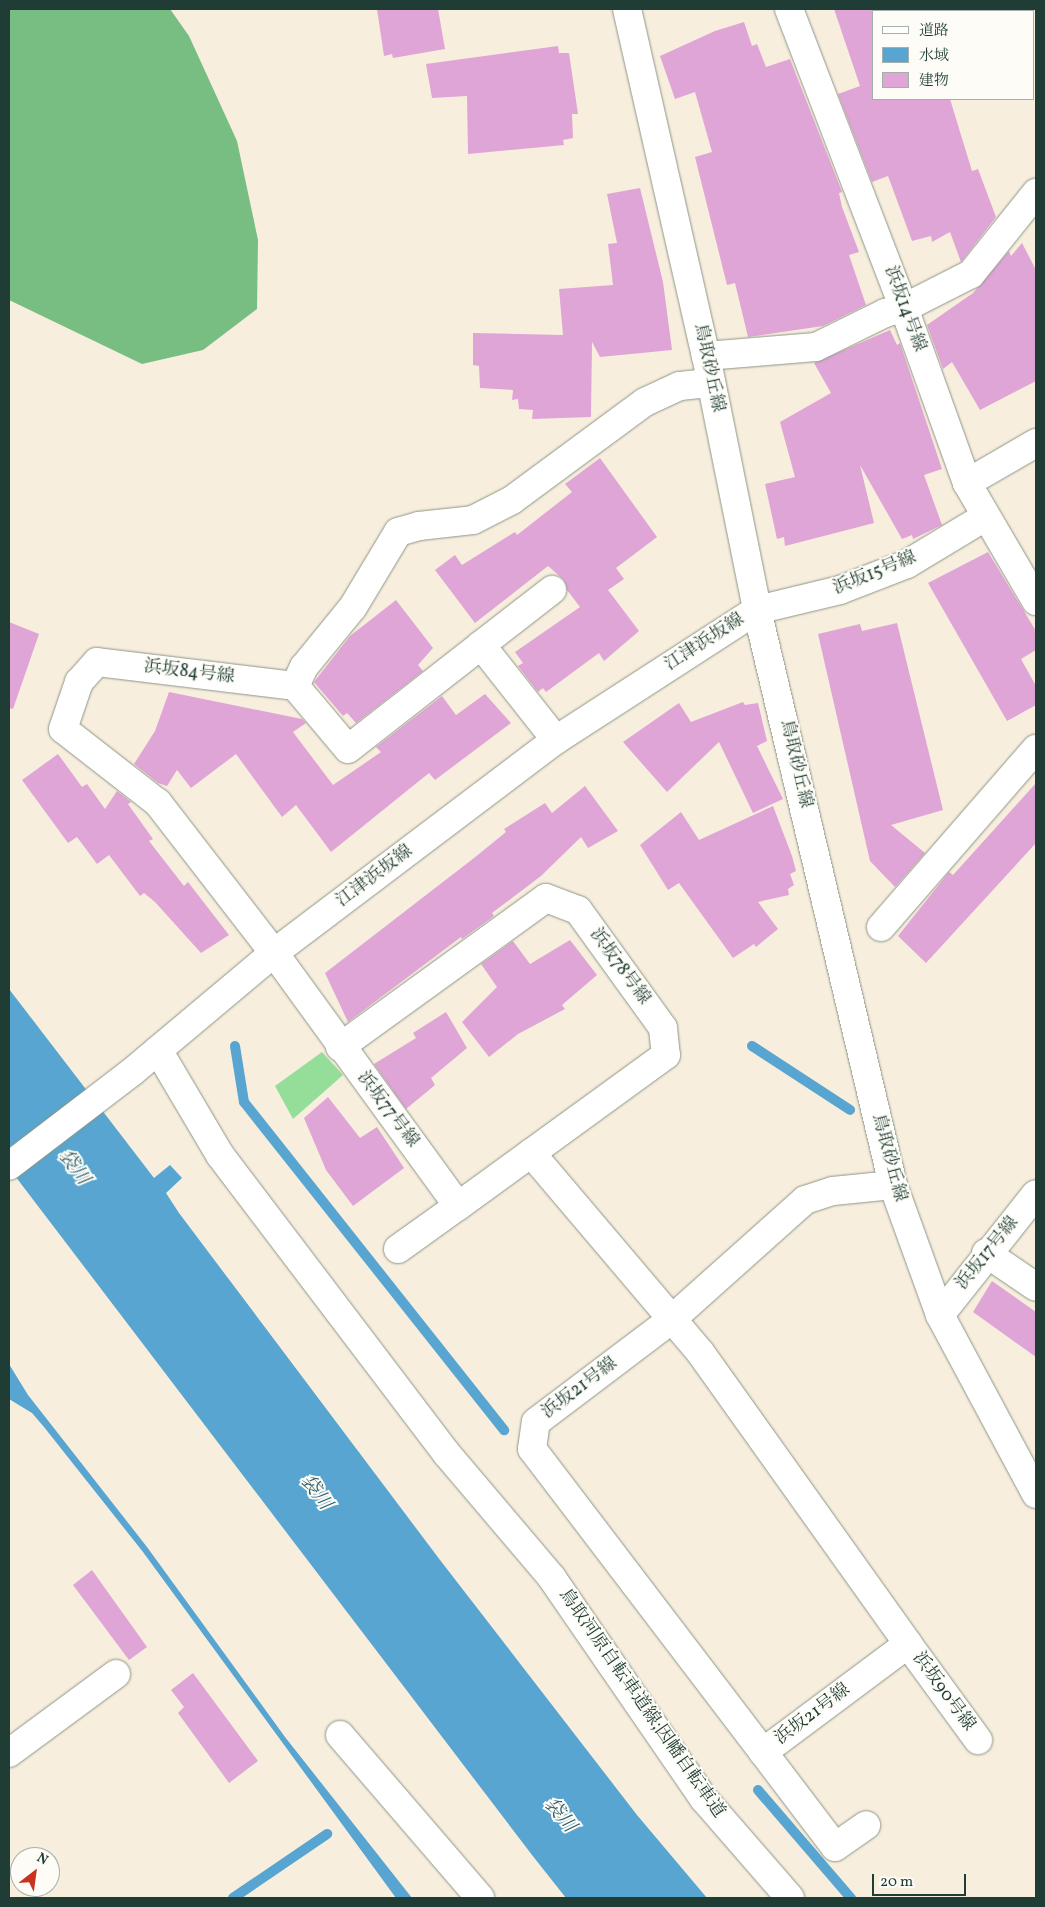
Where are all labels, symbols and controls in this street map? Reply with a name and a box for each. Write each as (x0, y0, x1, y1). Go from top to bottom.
legend (872, 10, 1035, 100)
text: 道路 (919, 21, 949, 42)
text: 水域 (919, 46, 949, 67)
text: 建物 (919, 71, 949, 92)
street label: 浜坂14号線 (879, 263, 929, 355)
street label: 鳥取砂丘線 (688, 322, 728, 414)
street label: 浜坂15号線 (830, 548, 920, 600)
street label: 江津浜坂線 (661, 609, 749, 677)
street label: 浜坂84号線 (142, 657, 236, 689)
street label: 鳥取砂丘線 (774, 718, 816, 810)
street label: 江津浜坂線 (333, 841, 417, 913)
street label: 浜坂78号線 (584, 925, 654, 1009)
street label: 浜坂77号線 (351, 1068, 423, 1152)
street label: 鳥取砂丘線 (866, 1112, 910, 1204)
water label: 袋川 (52, 1146, 94, 1190)
street label: 浜坂17号線 (952, 1213, 1024, 1295)
street label: 浜坂21号線 (538, 1354, 622, 1424)
water label: 袋川 (294, 1471, 336, 1515)
street label: 鳥取河原自転車道線;因幡自転車道 (553, 1585, 729, 1823)
street label: 浜坂90号線 (907, 1648, 979, 1736)
street label: 浜坂21号線 (771, 1680, 855, 1750)
water label: 袋川 (538, 1794, 580, 1838)
north arrow (10, 1847, 60, 1897)
text: N (33, 1849, 51, 1870)
scale bar (875, 1864, 969, 1896)
text: 20 m (880, 1872, 913, 1893)

